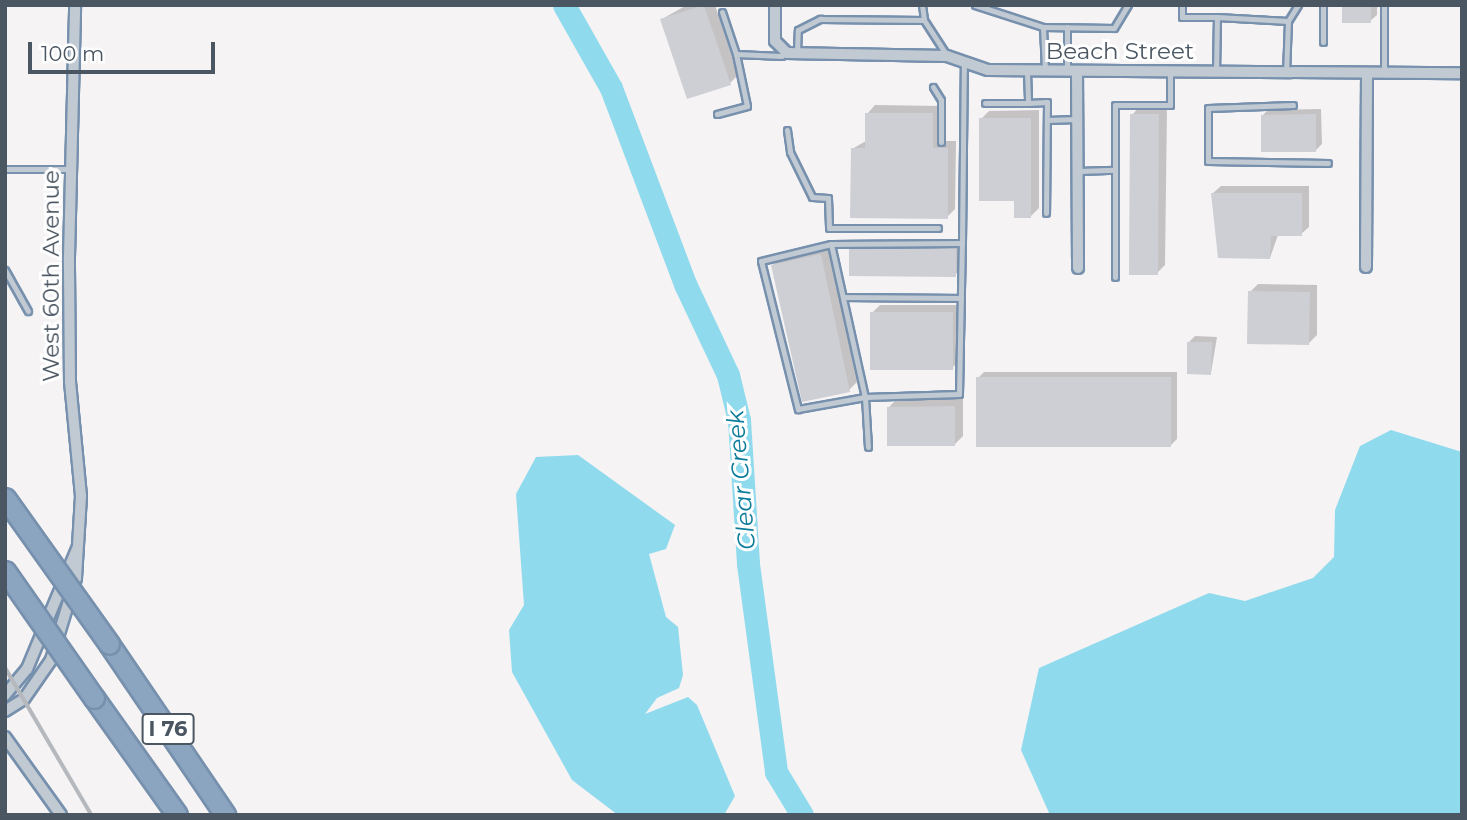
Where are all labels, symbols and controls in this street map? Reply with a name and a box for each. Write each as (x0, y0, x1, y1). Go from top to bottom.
scale bar (32, 28, 219, 72)
street label: Beach Street (1046, 37, 1194, 65)
text: 100 m (41, 41, 104, 66)
street label: West 60th Avenue (37, 170, 65, 382)
water label: Clear Creek (721, 409, 761, 551)
road number: I 76 (140, 712, 196, 746)

